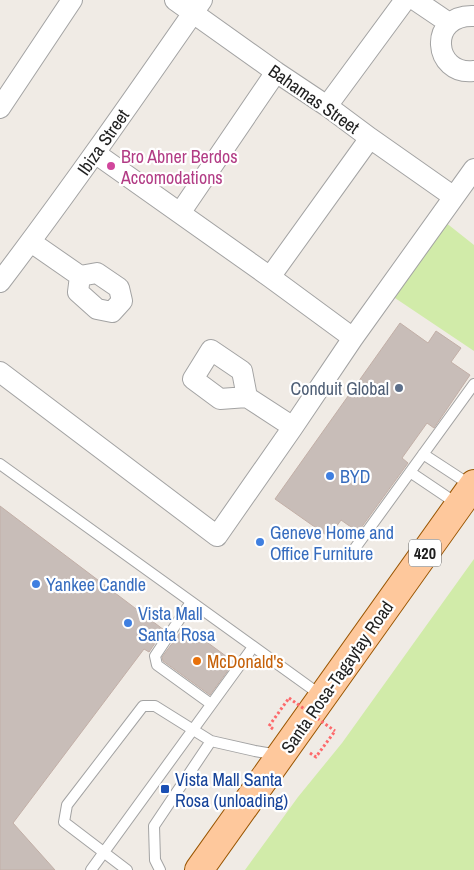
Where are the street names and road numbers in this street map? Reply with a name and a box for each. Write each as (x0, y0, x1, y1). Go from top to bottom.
street label: Bahamas Street (263, 58, 365, 140)
street label: Ibiza Street (71, 104, 135, 180)
road number: 420 (409, 540, 441, 566)
street label: Santa Rosa-Tagaytay Road (275, 596, 399, 758)

